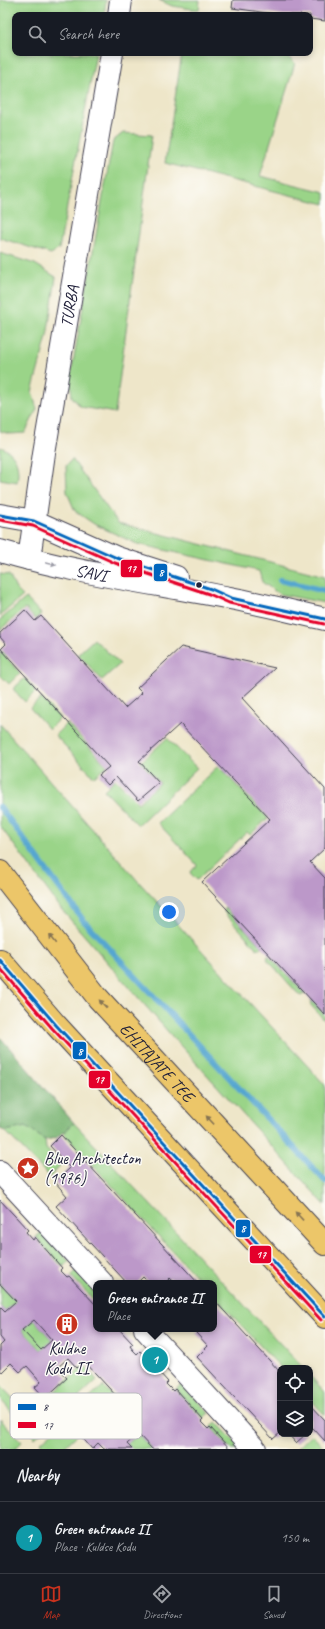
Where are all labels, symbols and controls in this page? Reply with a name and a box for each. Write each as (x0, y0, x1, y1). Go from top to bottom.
search box (12, 12, 313, 56)
icon: search (26, 23, 48, 45)
text: Search here (58, 25, 119, 44)
street label: TURBA (56, 283, 83, 329)
line badge: 17 (120, 559, 143, 578)
street label: SAVI (74, 560, 113, 587)
text: 17 (126, 561, 137, 575)
one-way arrow (45, 562, 57, 568)
line badge: 8 (153, 563, 168, 582)
text: 8 (159, 565, 166, 579)
unlabelled marker (194, 580, 204, 590)
your location (159, 902, 179, 922)
one-way arrow (48, 933, 56, 944)
one-way arrow (99, 999, 108, 1009)
street label: EHITAJATE TEE (115, 1019, 200, 1108)
line badge: 8 (72, 1041, 87, 1060)
text: 8 (78, 1044, 85, 1058)
line badge: 17 (88, 1070, 111, 1089)
text: 17 (94, 1072, 105, 1086)
one-way arrow (206, 1115, 215, 1125)
place label: Blue Architecton (1976) (44, 1148, 141, 1189)
place icon: Blue Architecton (1976) (15, 1155, 41, 1181)
one-way arrow (294, 1211, 303, 1221)
line badge: 8 (235, 1219, 251, 1238)
text: 8 (241, 1221, 248, 1235)
line badge: 17 (249, 1245, 272, 1264)
text: 17 (256, 1247, 267, 1261)
popup (93, 1280, 217, 1332)
text: Green entrance II (107, 1289, 203, 1308)
text: Place (107, 1308, 130, 1324)
building icon: Kuldne Kodu II (54, 1311, 80, 1337)
place label: Kuldne Kodu II (45, 1338, 94, 1379)
pin: 1 (142, 1345, 168, 1375)
map controls (277, 1365, 313, 1437)
button: locate (277, 1365, 313, 1401)
legend (10, 1393, 142, 1439)
text: 8 (43, 1400, 49, 1414)
button: layers (277, 1401, 313, 1437)
text: 17 (43, 1418, 54, 1432)
text: Nearby (16, 1465, 59, 1486)
text: Green entrance II (54, 1520, 150, 1539)
text: 1 (26, 1530, 32, 1546)
text: 150 m (281, 1530, 309, 1546)
text: Place · Kuldse Kodu (54, 1539, 136, 1555)
tab: Map (40, 1583, 62, 1621)
tab: Directions (143, 1583, 182, 1621)
tab: Saved (263, 1583, 285, 1621)

